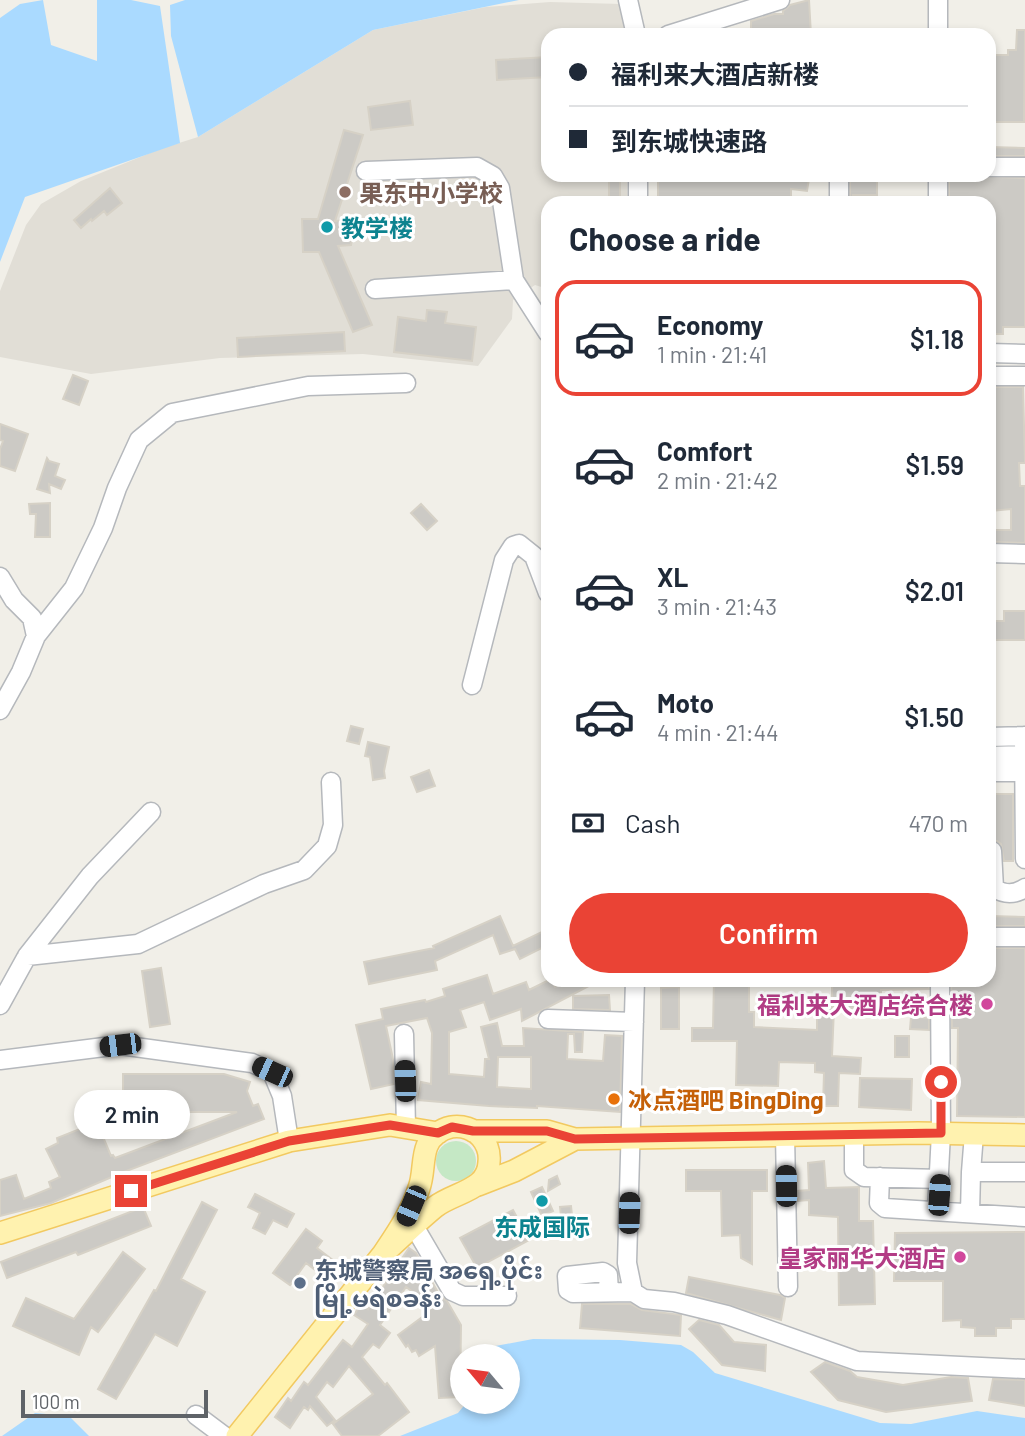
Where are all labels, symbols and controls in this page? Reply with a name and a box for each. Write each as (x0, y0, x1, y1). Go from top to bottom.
text: 福利来大酒店新楼 (611, 58, 819, 89)
text: 到东城快速路 (611, 125, 767, 156)
place label: 果东中小学校 (359, 178, 503, 207)
marker: 果东中小学校 (337, 184, 353, 200)
place label: 教学楼 (341, 213, 413, 242)
marker: 教学楼 (319, 219, 335, 235)
text: Choose a ride (569, 219, 761, 257)
icon: car (573, 307, 636, 370)
text: Economy (657, 309, 763, 340)
text: $1.18 (910, 323, 964, 354)
text: 1 min · 21:41 (657, 340, 767, 368)
icon: car (573, 433, 636, 496)
text: Comfort (657, 435, 753, 466)
text: $1.59 (905, 449, 964, 480)
text: 2 min · 21:42 (657, 466, 778, 494)
icon: car (573, 559, 636, 622)
text: XL (657, 561, 688, 592)
text: $2.01 (905, 575, 964, 606)
text: 3 min · 21:43 (657, 592, 777, 620)
icon: car (573, 685, 636, 748)
text: Moto (657, 687, 714, 718)
text: $1.50 (904, 701, 964, 732)
text: 4 min · 21:44 (657, 718, 779, 746)
icon: cash (569, 804, 607, 842)
text: Cash (625, 807, 680, 838)
text: 470 m (909, 809, 968, 837)
button: Confirm (569, 893, 968, 973)
place label: 福利来大酒店综合楼 (757, 990, 973, 1019)
marker: 福利来大酒店综合楼 (979, 996, 995, 1012)
car (98, 1032, 143, 1058)
car (249, 1054, 296, 1090)
car (394, 1060, 417, 1102)
route start (925, 1066, 957, 1098)
place label: 冰点酒吧 BingDing (628, 1085, 824, 1114)
callout: 2 min (73, 1090, 189, 1138)
marker: 冰点酒吧 BingDing (606, 1091, 622, 1107)
text: 2 min (105, 1100, 159, 1128)
car (776, 1165, 797, 1207)
car (928, 1173, 951, 1217)
route end (115, 1175, 147, 1207)
car (394, 1183, 429, 1229)
car (618, 1192, 641, 1234)
marker: 东成国际 (534, 1193, 550, 1209)
place label: 东成国际 (494, 1212, 590, 1241)
place label: 皇家丽华大酒店 (778, 1243, 946, 1272)
marker: 皇家丽华大酒店 (952, 1249, 968, 1265)
place label: 东城警察局 အရှေ့ပိုင်း မြို့မရဲစခန်း (314, 1255, 543, 1318)
marker: 东城警察局 အရှေ့ပိုင်း မြို့မရဲစခန်း (292, 1275, 308, 1291)
north arrow (450, 1344, 520, 1414)
map controls (450, 1344, 520, 1414)
scale bar (21, 1387, 208, 1419)
text: 100 m (32, 1390, 80, 1413)

